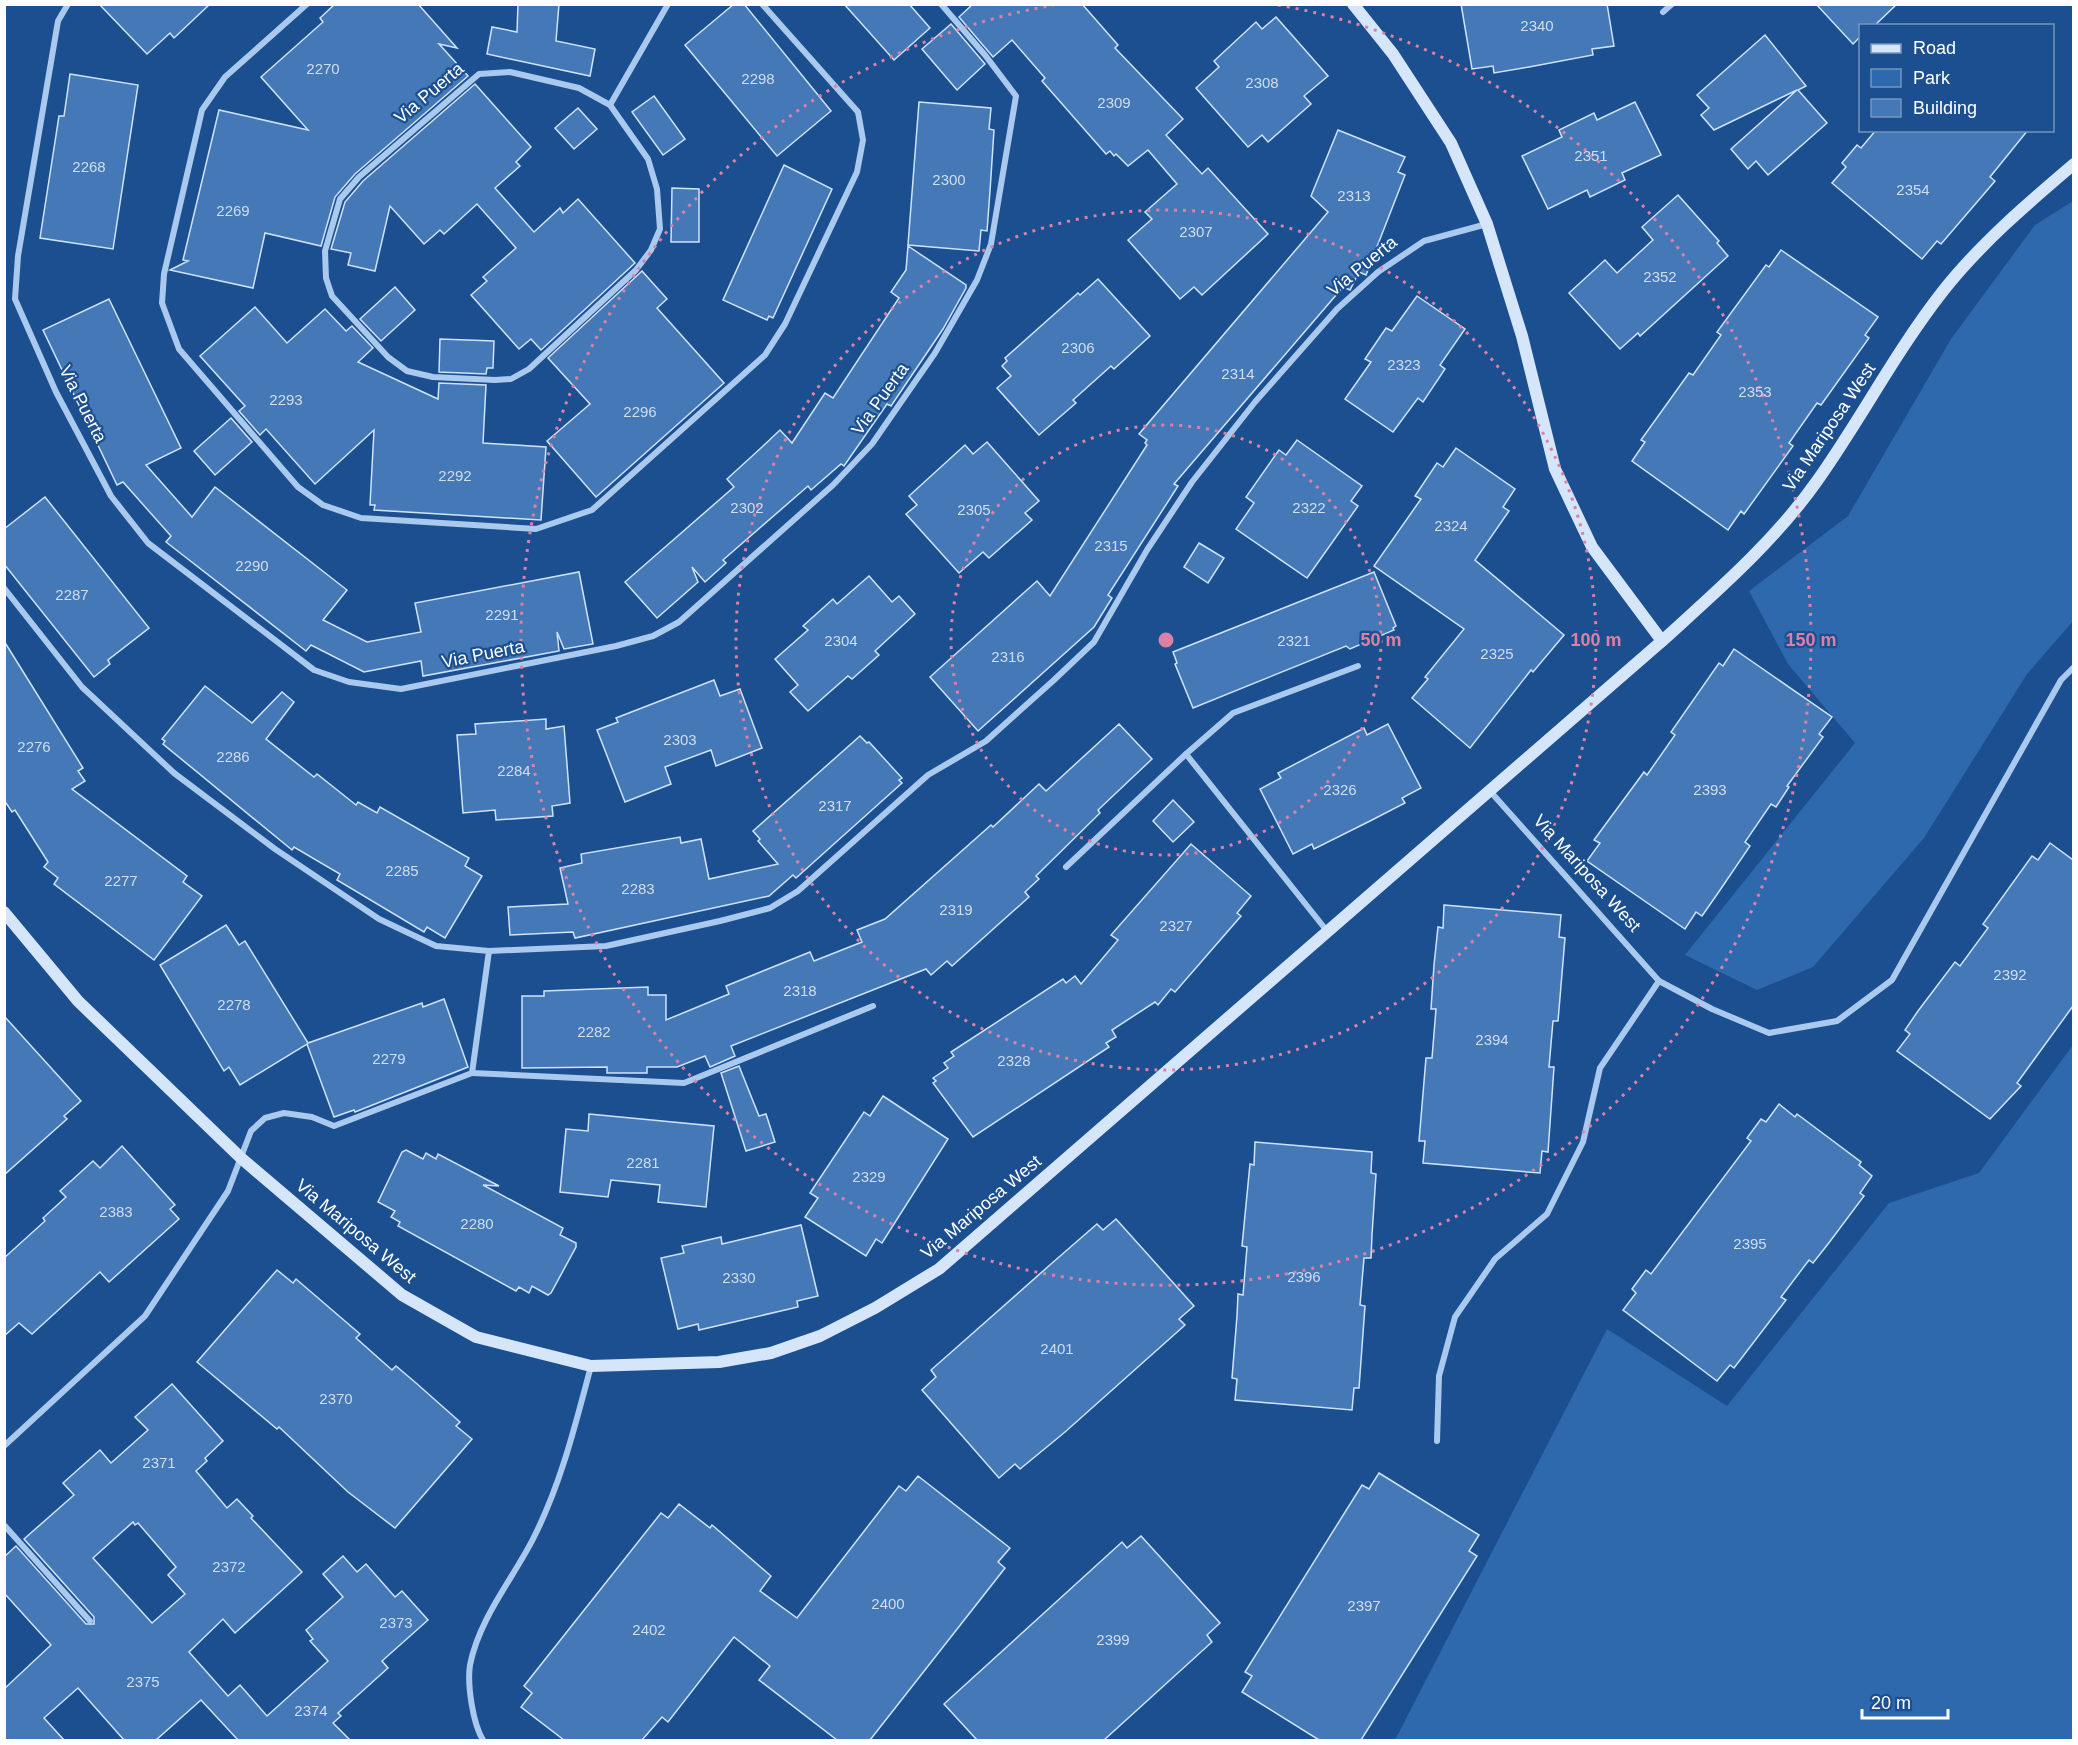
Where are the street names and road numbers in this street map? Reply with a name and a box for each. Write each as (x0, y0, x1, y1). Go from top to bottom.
street label: Via Puerta (390, 58, 468, 128)
street label: Via Puerta (1323, 231, 1402, 300)
street label: Via Puerta (847, 358, 913, 439)
street label: Via Mariposa West (1779, 359, 1879, 495)
street label: Via Puerta (55, 362, 111, 447)
street label: Via Puerta (440, 636, 527, 672)
street label: Via Mariposa West (1529, 810, 1645, 936)
street label: Via Mariposa West (917, 1151, 1045, 1263)
street label: Via Mariposa West (292, 1175, 420, 1287)

